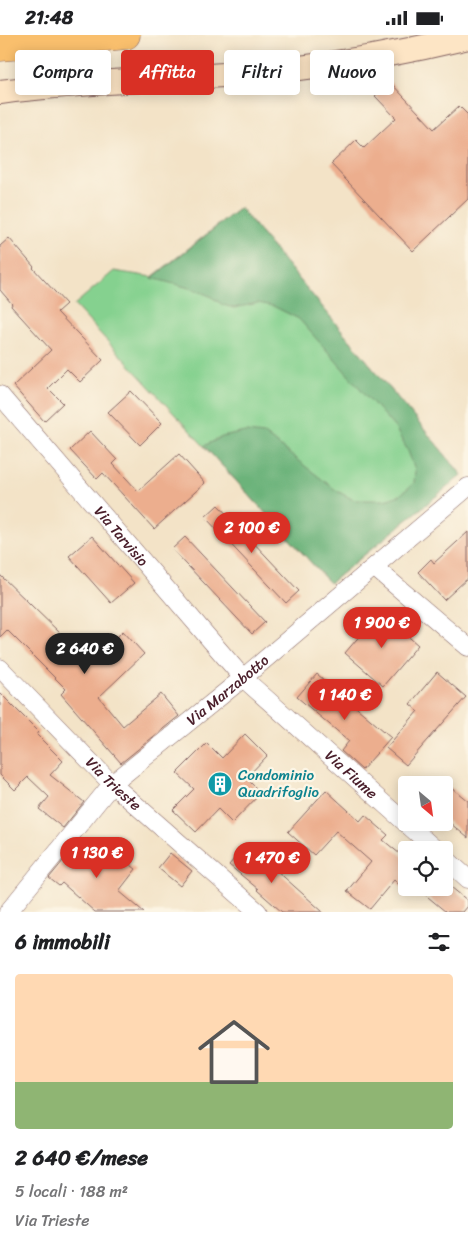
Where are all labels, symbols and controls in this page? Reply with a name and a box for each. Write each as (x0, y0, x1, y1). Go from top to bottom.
text: 21:48 (25, 1, 73, 34)
chip: Compra (15, 50, 111, 95)
chip: Affitta (121, 50, 214, 95)
chip: Filtri (224, 50, 300, 95)
chip: Nuovo (310, 50, 394, 95)
street label: Via Tarvisio (87, 500, 155, 573)
pin: 2 100 € (206, 511, 298, 554)
text: 2 100 € (224, 513, 280, 542)
pin: 1 900 € (336, 607, 428, 649)
text: 1 900 € (354, 608, 410, 637)
pin: 2 640 € (39, 633, 131, 675)
text: 2 640 € (56, 634, 114, 663)
street label: Via Marzabotto (180, 648, 276, 732)
pin: 1 140 € (299, 679, 391, 721)
text: 1 140 € (319, 680, 371, 709)
street label: Via Fiume (319, 743, 384, 806)
street label: Via Trieste (79, 750, 148, 817)
place label: Condominio Quadrifoglio (238, 762, 320, 805)
building icon: Condominio Quadrifoglio (207, 771, 233, 797)
north arrow (398, 776, 452, 831)
map controls (398, 776, 453, 896)
pin: 1 130 € (51, 837, 143, 879)
text: 1 130 € (71, 838, 123, 867)
pin: 1 470 € (226, 841, 318, 884)
button: locate (398, 841, 453, 896)
text: 1 470 € (244, 843, 300, 872)
text: 6 immobili (15, 923, 110, 961)
icon: filters (425, 928, 453, 956)
icon: home (189, 1007, 279, 1097)
text: 2 640 €/mese (15, 1139, 148, 1177)
text: 5 locali · 188 m² (15, 1177, 128, 1206)
text: Via Trieste (15, 1206, 89, 1235)

